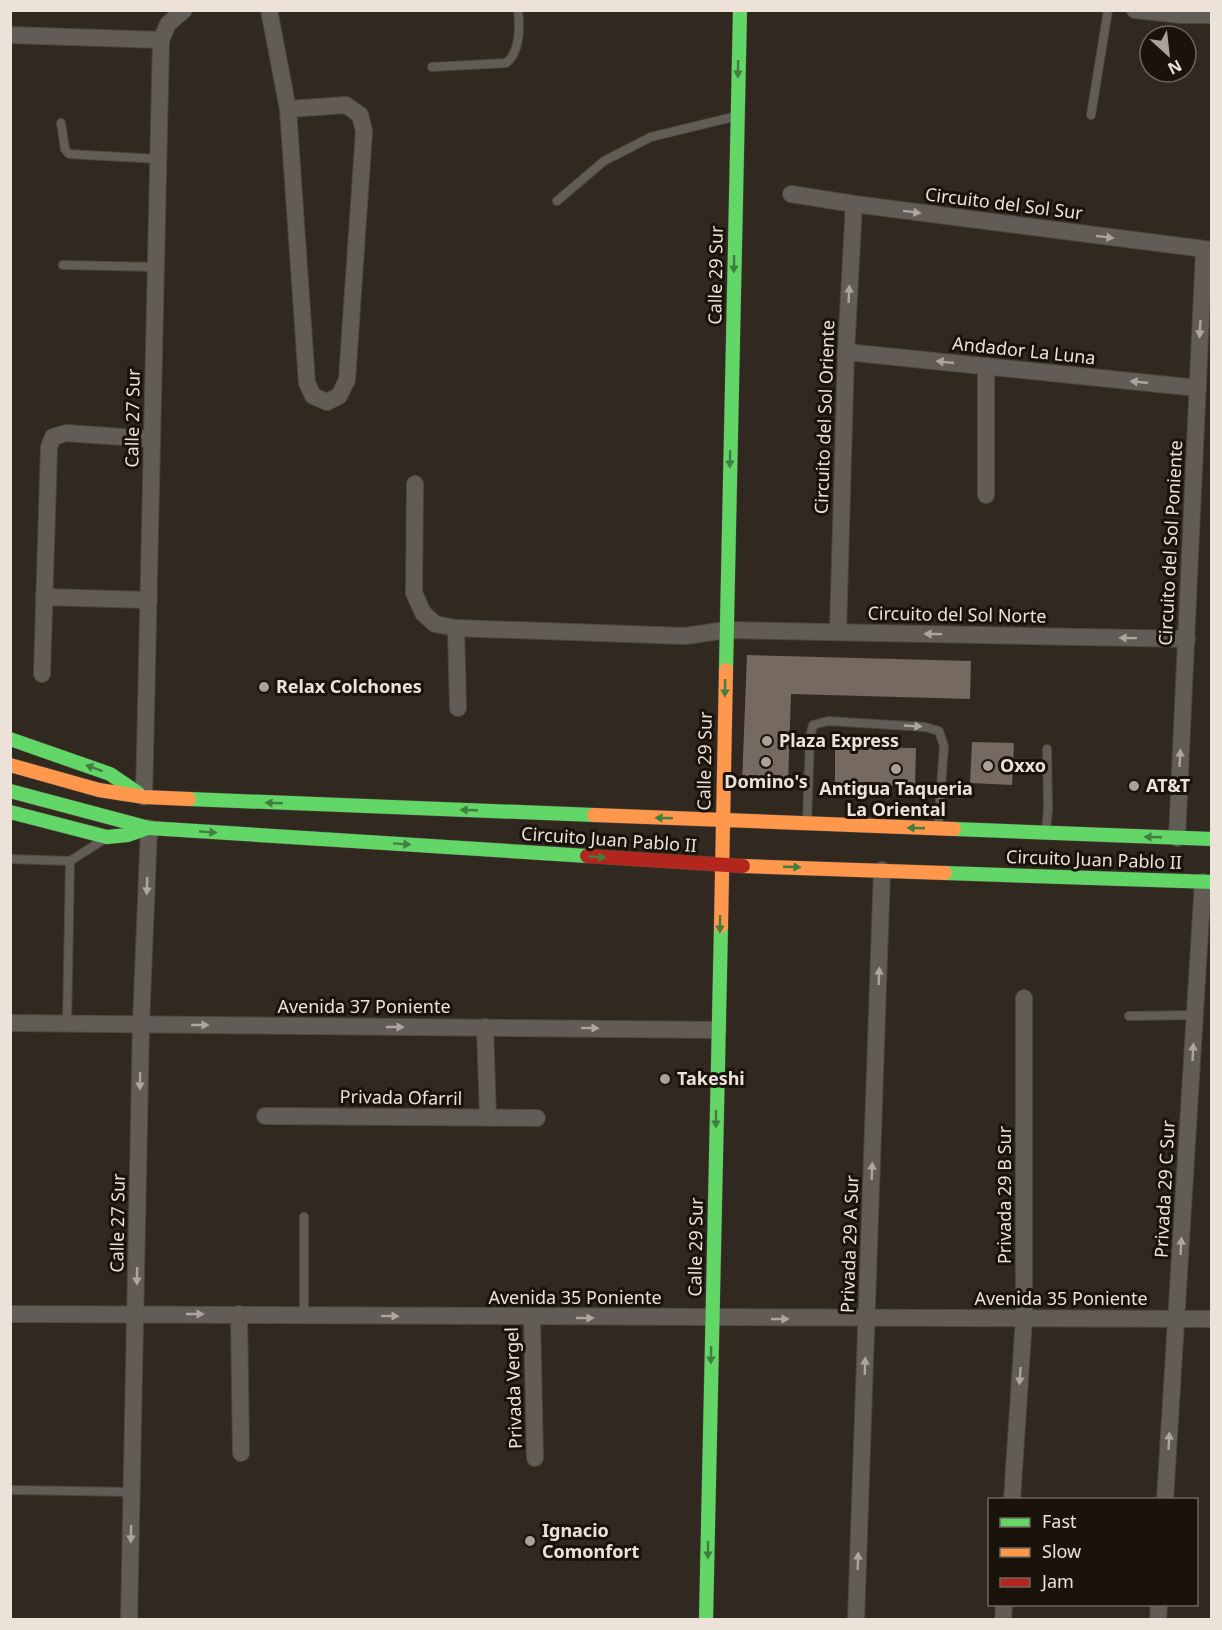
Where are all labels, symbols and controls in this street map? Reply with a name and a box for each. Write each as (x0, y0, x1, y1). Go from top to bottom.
north arrow (1138, 24, 1198, 84)
text: N (1164, 55, 1186, 80)
one-way arrow (734, 59, 743, 78)
street label: Circuito del Sol Sur (924, 181, 1085, 225)
one-way arrow (903, 207, 922, 217)
street label: Calle 29 Sur (702, 225, 728, 325)
one-way arrow (1096, 232, 1115, 242)
one-way arrow (729, 254, 739, 273)
one-way arrow (845, 284, 854, 303)
street label: Circuito del Sol Oriente (809, 319, 839, 514)
one-way arrow (1196, 320, 1205, 339)
street label: Andador La Luna (951, 331, 1097, 369)
one-way arrow (936, 357, 955, 367)
street label: Calle 27 Sur (119, 368, 145, 468)
one-way arrow (1130, 377, 1149, 387)
street label: Circuito del Sol Poniente (1153, 440, 1187, 646)
one-way arrow (725, 449, 734, 468)
street label: Circuito del Sol Norte (867, 600, 1047, 628)
one-way arrow (924, 629, 943, 639)
one-way arrow (1119, 633, 1138, 643)
place label: Relax Colchones (276, 674, 422, 698)
one-way arrow (720, 679, 729, 698)
marker: Relax Colchones (257, 680, 271, 694)
street label: Calle 29 Sur (691, 711, 717, 811)
one-way arrow (904, 722, 923, 731)
place label: Plaza Express (779, 728, 899, 752)
marker: Plaza Express (760, 734, 774, 748)
one-way arrow (1176, 749, 1185, 768)
place label: Oxxo (1000, 753, 1046, 777)
marker: Domino's (759, 755, 773, 769)
marker: Oxxo (981, 759, 995, 773)
marker: Antigua Taqueria La Oriental (889, 762, 903, 776)
one-way arrow (85, 763, 103, 773)
place label: Domino's (724, 769, 808, 793)
place label: AT&T (1146, 773, 1191, 797)
place label: Antigua Taqueria La Oriental (819, 776, 973, 821)
marker: AT&T (1127, 779, 1141, 793)
one-way arrow (265, 798, 284, 807)
one-way arrow (459, 806, 478, 815)
one-way arrow (654, 813, 673, 823)
street label: Circuito Juan Pablo II (520, 821, 698, 857)
one-way arrow (907, 823, 926, 832)
one-way arrow (198, 827, 217, 836)
one-way arrow (1144, 832, 1163, 842)
one-way arrow (393, 840, 412, 849)
street label: Circuito Juan Pablo II (1006, 844, 1182, 874)
one-way arrow (588, 852, 607, 862)
one-way arrow (782, 863, 801, 872)
one-way arrow (142, 877, 152, 896)
one-way arrow (715, 914, 725, 933)
one-way arrow (874, 967, 883, 986)
street label: Avenida 37 Poniente (277, 994, 451, 1018)
one-way arrow (190, 1020, 209, 1030)
one-way arrow (385, 1022, 404, 1031)
one-way arrow (580, 1023, 599, 1033)
one-way arrow (1188, 1042, 1197, 1061)
place label: Takeshi (677, 1066, 745, 1090)
one-way arrow (135, 1072, 145, 1091)
marker: Takeshi (658, 1072, 672, 1086)
street label: Privada Ofarril (340, 1084, 462, 1110)
one-way arrow (711, 1109, 721, 1128)
street label: Privada 29 C Sur (1148, 1119, 1180, 1258)
street label: Privada 29 B Sur (992, 1125, 1016, 1264)
one-way arrow (867, 1162, 877, 1181)
street label: Calle 27 Sur (104, 1173, 130, 1273)
street label: Privada 29 A Sur (835, 1174, 863, 1313)
street label: Calle 29 Sur (682, 1197, 708, 1297)
one-way arrow (1176, 1237, 1185, 1256)
one-way arrow (132, 1267, 142, 1286)
street label: Avenida 35 Poniente (488, 1285, 662, 1309)
street label: Avenida 35 Poniente (974, 1286, 1148, 1310)
one-way arrow (185, 1309, 204, 1319)
one-way arrow (380, 1311, 399, 1321)
one-way arrow (575, 1313, 594, 1323)
one-way arrow (770, 1314, 789, 1324)
street label: Privada Vergel (499, 1327, 527, 1449)
one-way arrow (707, 1346, 716, 1365)
one-way arrow (860, 1357, 870, 1376)
one-way arrow (1015, 1367, 1025, 1386)
one-way arrow (1164, 1432, 1174, 1451)
legend (988, 1498, 1198, 1606)
text: Fast (1042, 1509, 1077, 1533)
place label: Ignacio Comonfort (542, 1518, 640, 1563)
one-way arrow (126, 1525, 136, 1544)
marker: Ignacio Comonfort (523, 1534, 537, 1548)
text: Slow (1042, 1539, 1081, 1563)
one-way arrow (703, 1541, 712, 1560)
one-way arrow (854, 1552, 863, 1571)
text: Jam (1040, 1569, 1074, 1593)

